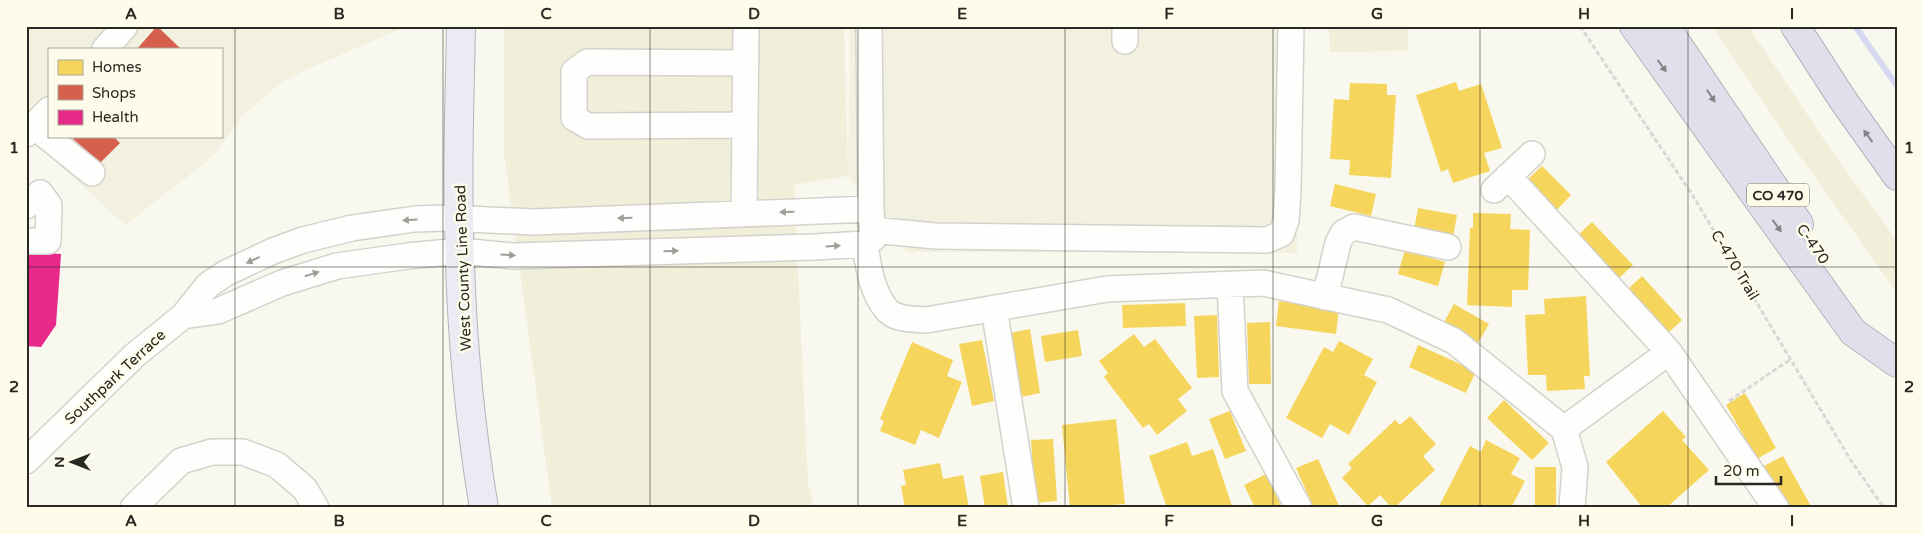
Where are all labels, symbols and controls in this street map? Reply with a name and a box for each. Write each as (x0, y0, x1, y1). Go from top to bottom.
text: A (125, 4, 137, 24)
text: B (333, 4, 345, 24)
text: C (540, 4, 552, 24)
text: D (748, 4, 760, 24)
text: E (957, 4, 967, 24)
text: F (1164, 4, 1174, 24)
text: G (1371, 4, 1383, 24)
text: H (1578, 4, 1590, 24)
text: I (1790, 4, 1794, 24)
legend (48, 48, 222, 138)
text: Homes (92, 58, 142, 76)
one-way arrow (1657, 59, 1667, 73)
text: Shops (92, 84, 136, 102)
one-way arrow (1706, 90, 1716, 103)
text: Health (92, 108, 139, 126)
one-way arrow (1863, 129, 1873, 143)
text: 1 (9, 138, 19, 158)
text: 1 (1904, 138, 1914, 158)
road number: CO 470 (1747, 184, 1809, 206)
street label: West County Line Road (451, 185, 475, 351)
one-way arrow (779, 208, 795, 216)
one-way arrow (617, 215, 633, 223)
one-way arrow (402, 216, 418, 224)
one-way arrow (1772, 219, 1782, 233)
street label: C-470 (1793, 221, 1833, 267)
street label: C-470 Trail (1707, 227, 1763, 303)
one-way arrow (825, 242, 841, 250)
one-way arrow (663, 247, 679, 255)
one-way arrow (500, 252, 516, 260)
one-way arrow (246, 256, 260, 264)
one-way arrow (305, 269, 320, 277)
street label: Southpark Terrace (61, 326, 169, 428)
text: 2 (9, 377, 19, 397)
text: 2 (1904, 377, 1914, 397)
north arrow (48, 436, 98, 486)
scale bar (1716, 454, 1780, 486)
text: N (51, 456, 68, 468)
text: 20 m (1723, 462, 1760, 480)
text: A (125, 511, 137, 531)
text: B (333, 511, 345, 531)
text: C (540, 511, 552, 531)
text: D (748, 511, 760, 531)
text: E (957, 511, 967, 531)
text: F (1164, 511, 1174, 531)
text: G (1371, 511, 1383, 531)
text: H (1578, 511, 1590, 531)
text: I (1790, 511, 1794, 531)

